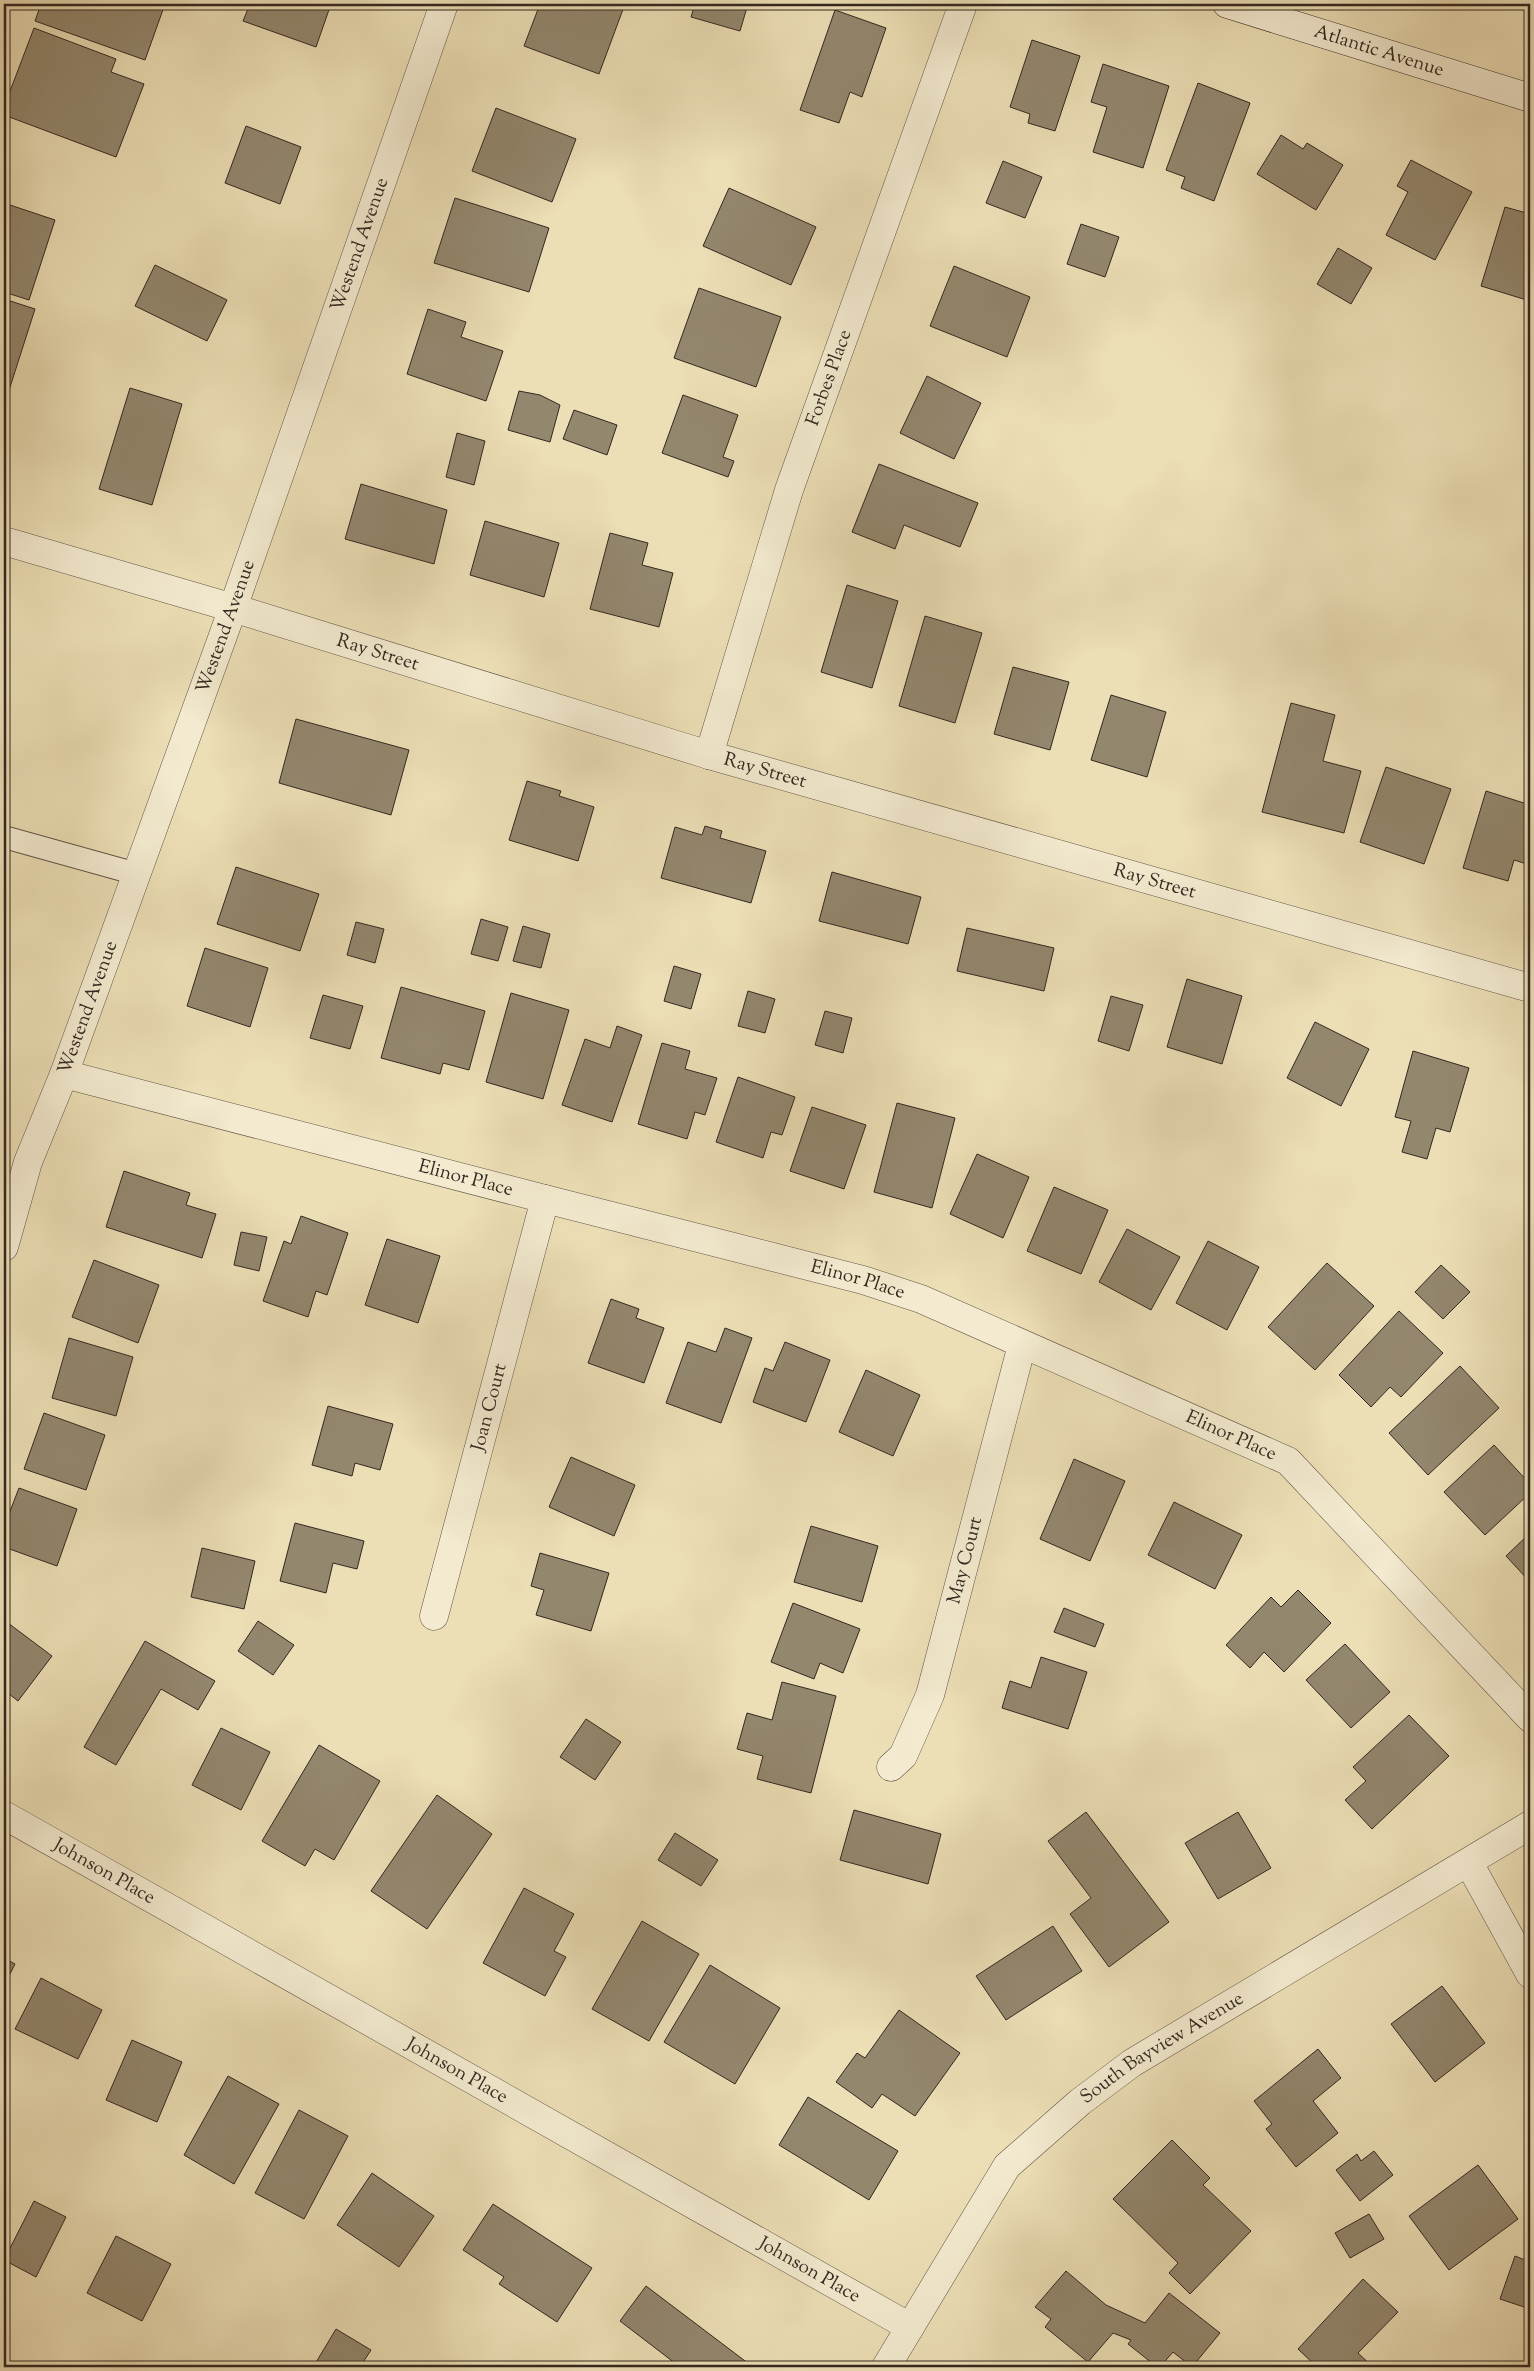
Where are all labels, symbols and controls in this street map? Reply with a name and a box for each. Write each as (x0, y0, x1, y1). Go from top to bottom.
street label: Atlantic Avenue (1310, 18, 1447, 84)
street label: Westend Avenue (324, 174, 396, 315)
street label: Forbes Place (800, 326, 859, 430)
street label: Westend Avenue (190, 556, 262, 697)
street label: Ray Street (333, 627, 423, 678)
street label: Ray Street (721, 746, 810, 796)
street label: Ray Street (1110, 857, 1200, 906)
street label: Westend Avenue (51, 937, 125, 1078)
street label: Elinor Place (415, 1153, 516, 1204)
street label: Elinor Place (808, 1254, 908, 1306)
street label: Joan Court (465, 1360, 514, 1455)
street label: Elinor Place (1181, 1404, 1281, 1468)
street label: May Court (941, 1513, 990, 1607)
street label: Johnson Place (47, 1831, 160, 1911)
street label: South Bayview Avenue (1075, 1985, 1249, 2111)
street label: Johnson Place (400, 2031, 513, 2111)
street label: Johnson Place (752, 2230, 865, 2310)

